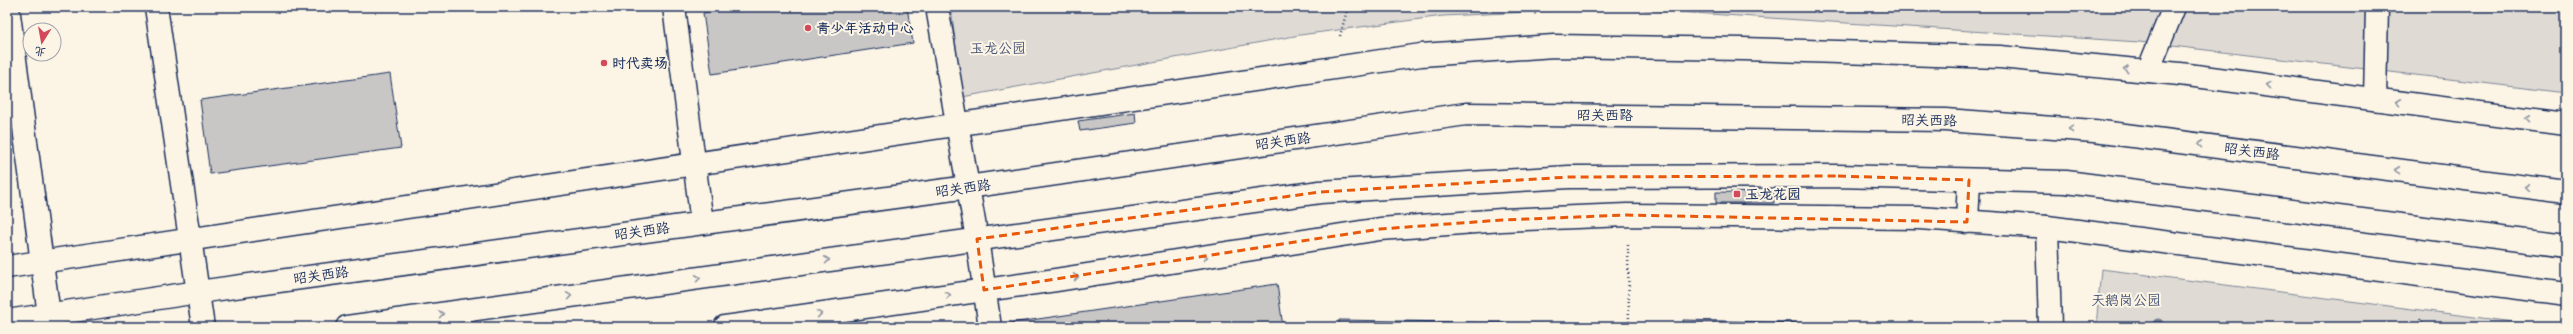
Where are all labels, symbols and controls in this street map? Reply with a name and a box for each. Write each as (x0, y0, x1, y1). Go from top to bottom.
place label: 青少年活动中心 (816, 20, 914, 37)
north arrow (22, 22, 62, 62)
marker: 青少年活动中心 (803, 23, 813, 33)
park label: 玉龙公园 (970, 40, 1026, 57)
text: 北 (34, 44, 47, 59)
place label: 时代卖场 (612, 55, 668, 72)
marker: 时代卖场 (599, 58, 609, 68)
one-way arrow (2123, 65, 2129, 74)
one-way arrow (2266, 81, 2273, 90)
one-way arrow (2395, 98, 2401, 107)
street label: 昭关西路 (1577, 107, 1633, 124)
street label: 昭关西路 (1901, 112, 1957, 129)
one-way arrow (2524, 115, 2530, 124)
one-way arrow (2068, 124, 2074, 133)
street label: 昭关西路 (1254, 129, 1312, 154)
one-way arrow (2197, 140, 2203, 149)
street label: 昭关西路 (2223, 140, 2281, 163)
one-way arrow (2395, 166, 2401, 175)
street label: 昭关西路 (934, 176, 992, 201)
one-way arrow (2524, 183, 2530, 192)
place label: 玉龙花园 (1745, 186, 1801, 203)
marker: 玉龙花园 (1732, 189, 1742, 199)
street label: 昭关西路 (613, 219, 671, 244)
one-way arrow (1202, 253, 1208, 262)
one-way arrow (824, 256, 830, 265)
street label: 昭关西路 (292, 263, 350, 288)
one-way arrow (1073, 273, 1079, 282)
one-way arrow (695, 274, 701, 283)
one-way arrow (945, 291, 951, 300)
one-way arrow (566, 292, 572, 301)
park label: 天鹅岗公园 (2091, 292, 2161, 309)
one-way arrow (438, 310, 444, 319)
one-way arrow (816, 310, 822, 319)

